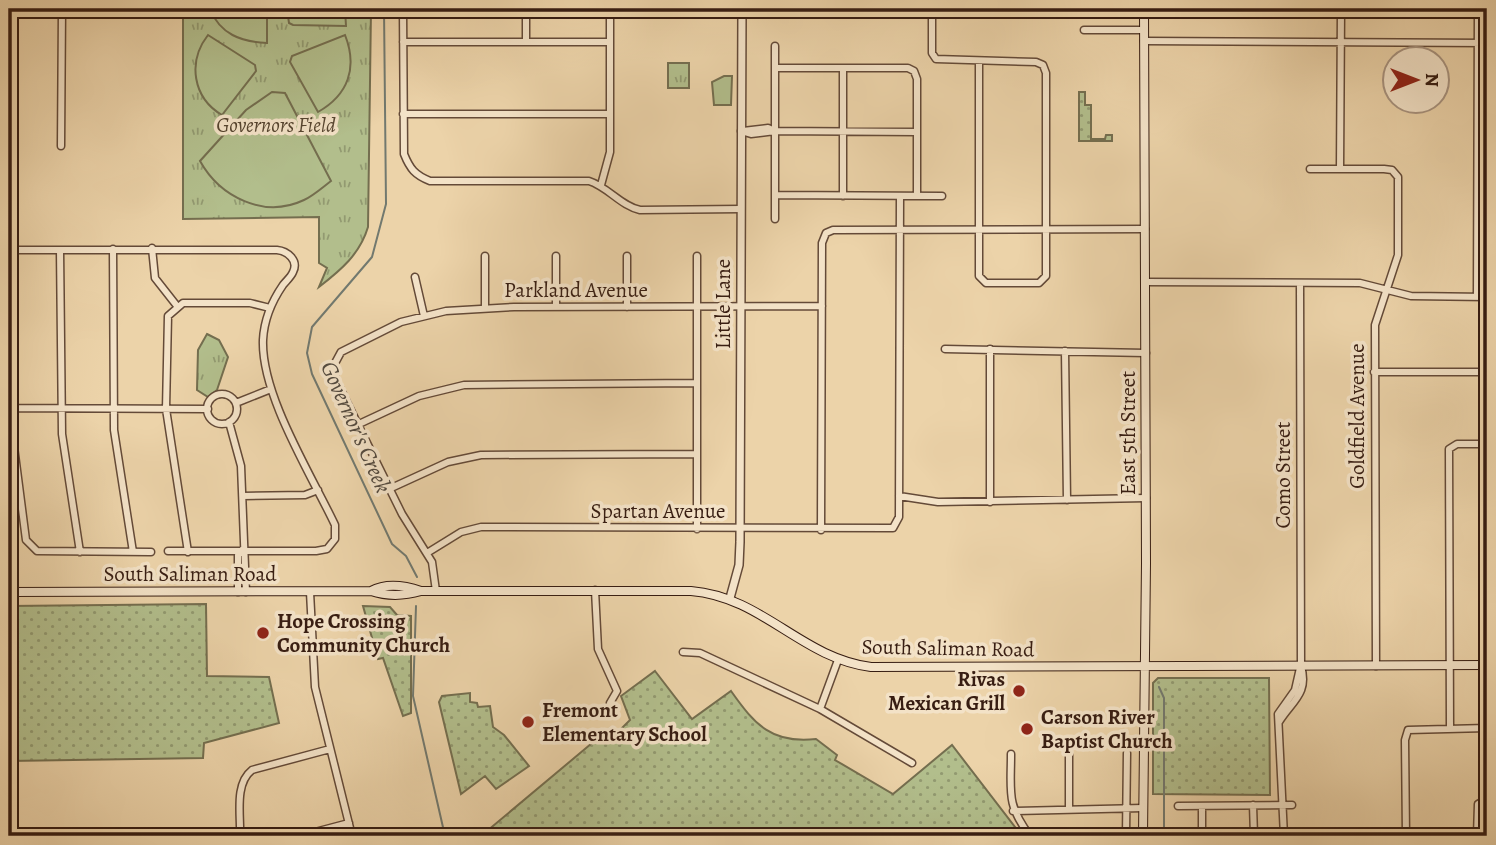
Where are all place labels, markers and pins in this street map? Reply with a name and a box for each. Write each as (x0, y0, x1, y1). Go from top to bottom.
place label: Hope Crossing Community Church (277, 607, 450, 659)
marker: Hope Crossing Community Church (255, 625, 271, 641)
place label: Rivas Mexican Grill (888, 665, 1005, 717)
marker: Rivas Mexican Grill (1011, 683, 1027, 699)
place label: Fremont Elementary School (542, 696, 707, 748)
place label: Carson River Baptist Church (1041, 703, 1173, 755)
marker: Fremont Elementary School (520, 714, 536, 730)
marker: Carson River Baptist Church (1019, 721, 1035, 737)

